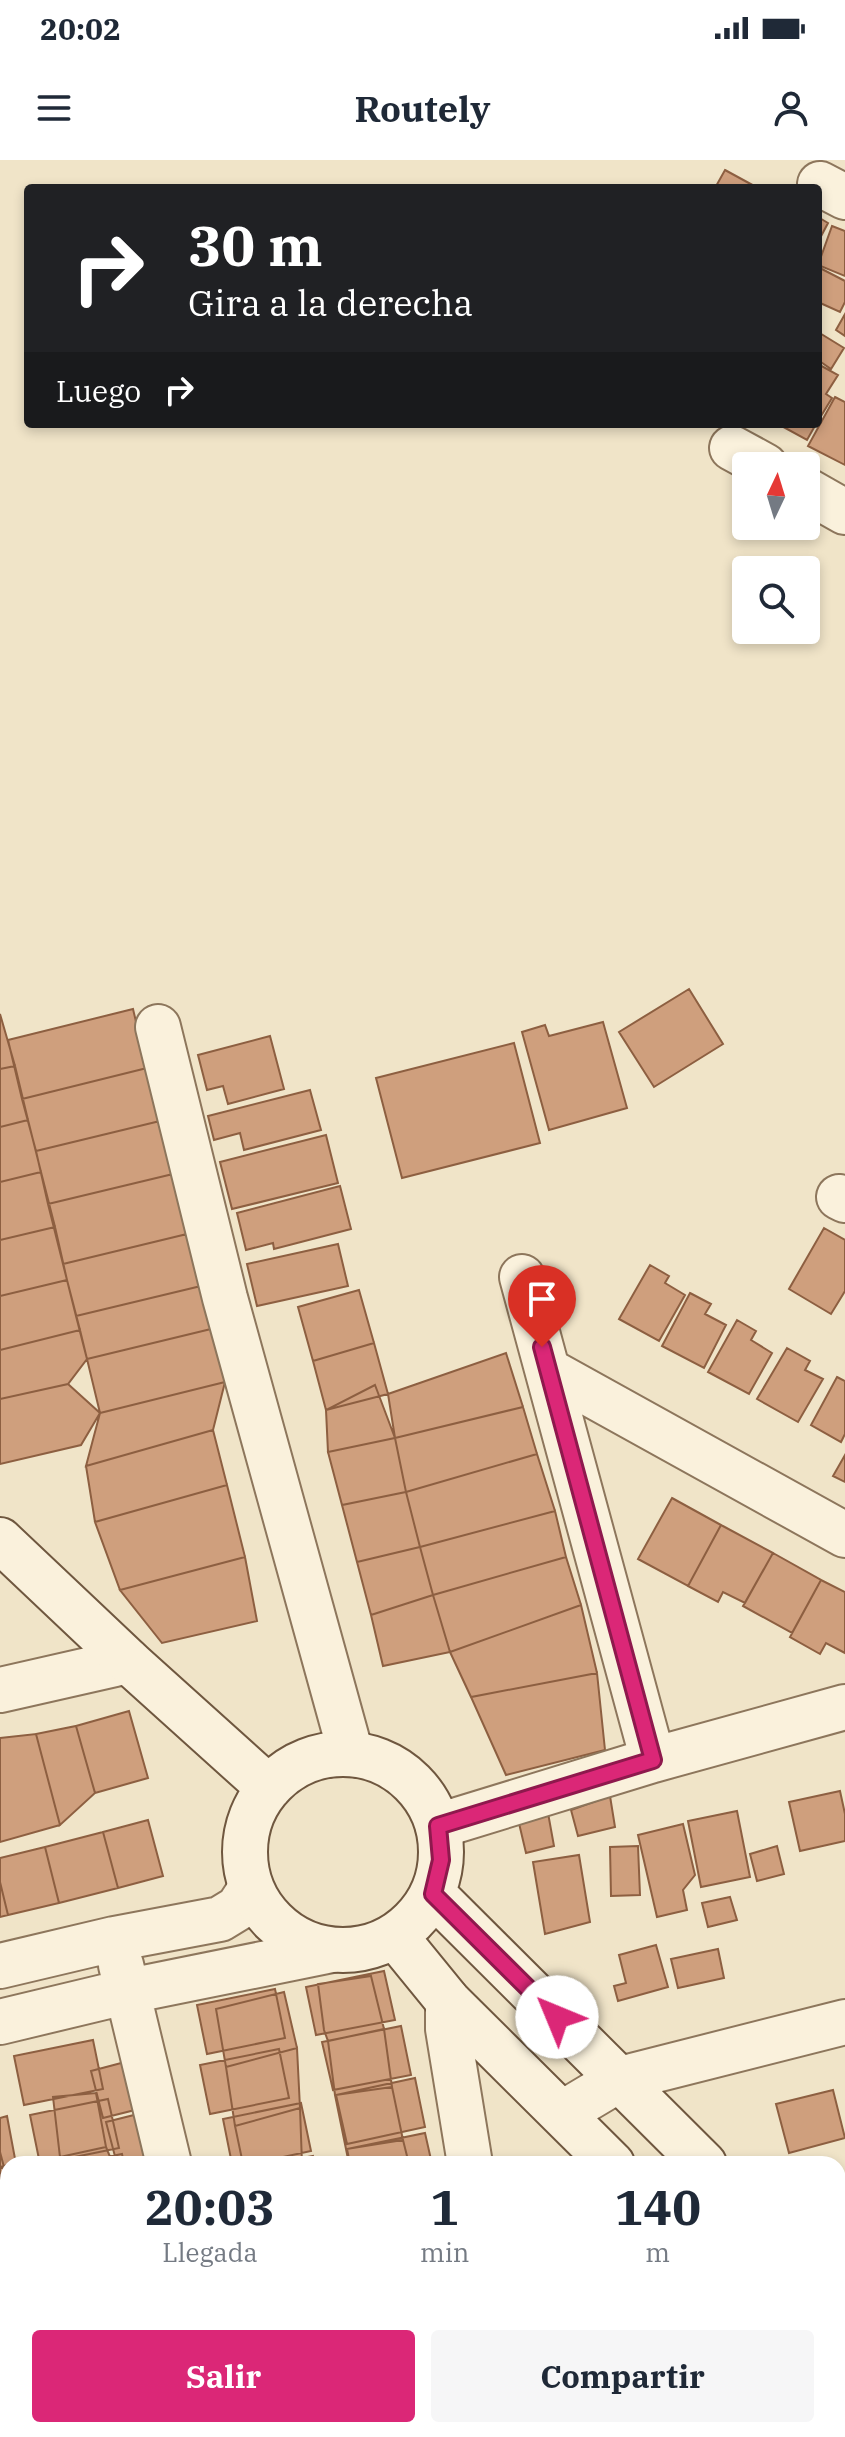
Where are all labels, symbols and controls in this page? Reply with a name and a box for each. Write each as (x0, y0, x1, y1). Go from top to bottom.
text: 20:02 (40, 9, 121, 48)
text: Routely (355, 85, 490, 132)
icon: menu (32, 86, 76, 130)
icon: person (769, 86, 813, 130)
text: 30 m (188, 209, 323, 281)
icon: right (56, 216, 160, 320)
text: Gira a la derecha (188, 279, 473, 326)
icon: right (157, 368, 201, 412)
text: Luego (56, 371, 141, 410)
north arrow (732, 452, 820, 540)
map controls (732, 452, 820, 644)
button: search (732, 556, 820, 644)
pin (508, 1265, 576, 1347)
icon: arrive (520, 1277, 564, 1321)
position arrow (515, 1975, 599, 2059)
text: 20:03 (145, 2176, 275, 2238)
text: 1 (430, 2176, 459, 2238)
text: 140 (615, 2176, 701, 2238)
text: Llegada (162, 2235, 258, 2269)
text: min (420, 2235, 469, 2269)
text: m (645, 2235, 670, 2269)
button: Salir (32, 2330, 415, 2422)
button: Compartir (431, 2330, 814, 2422)

